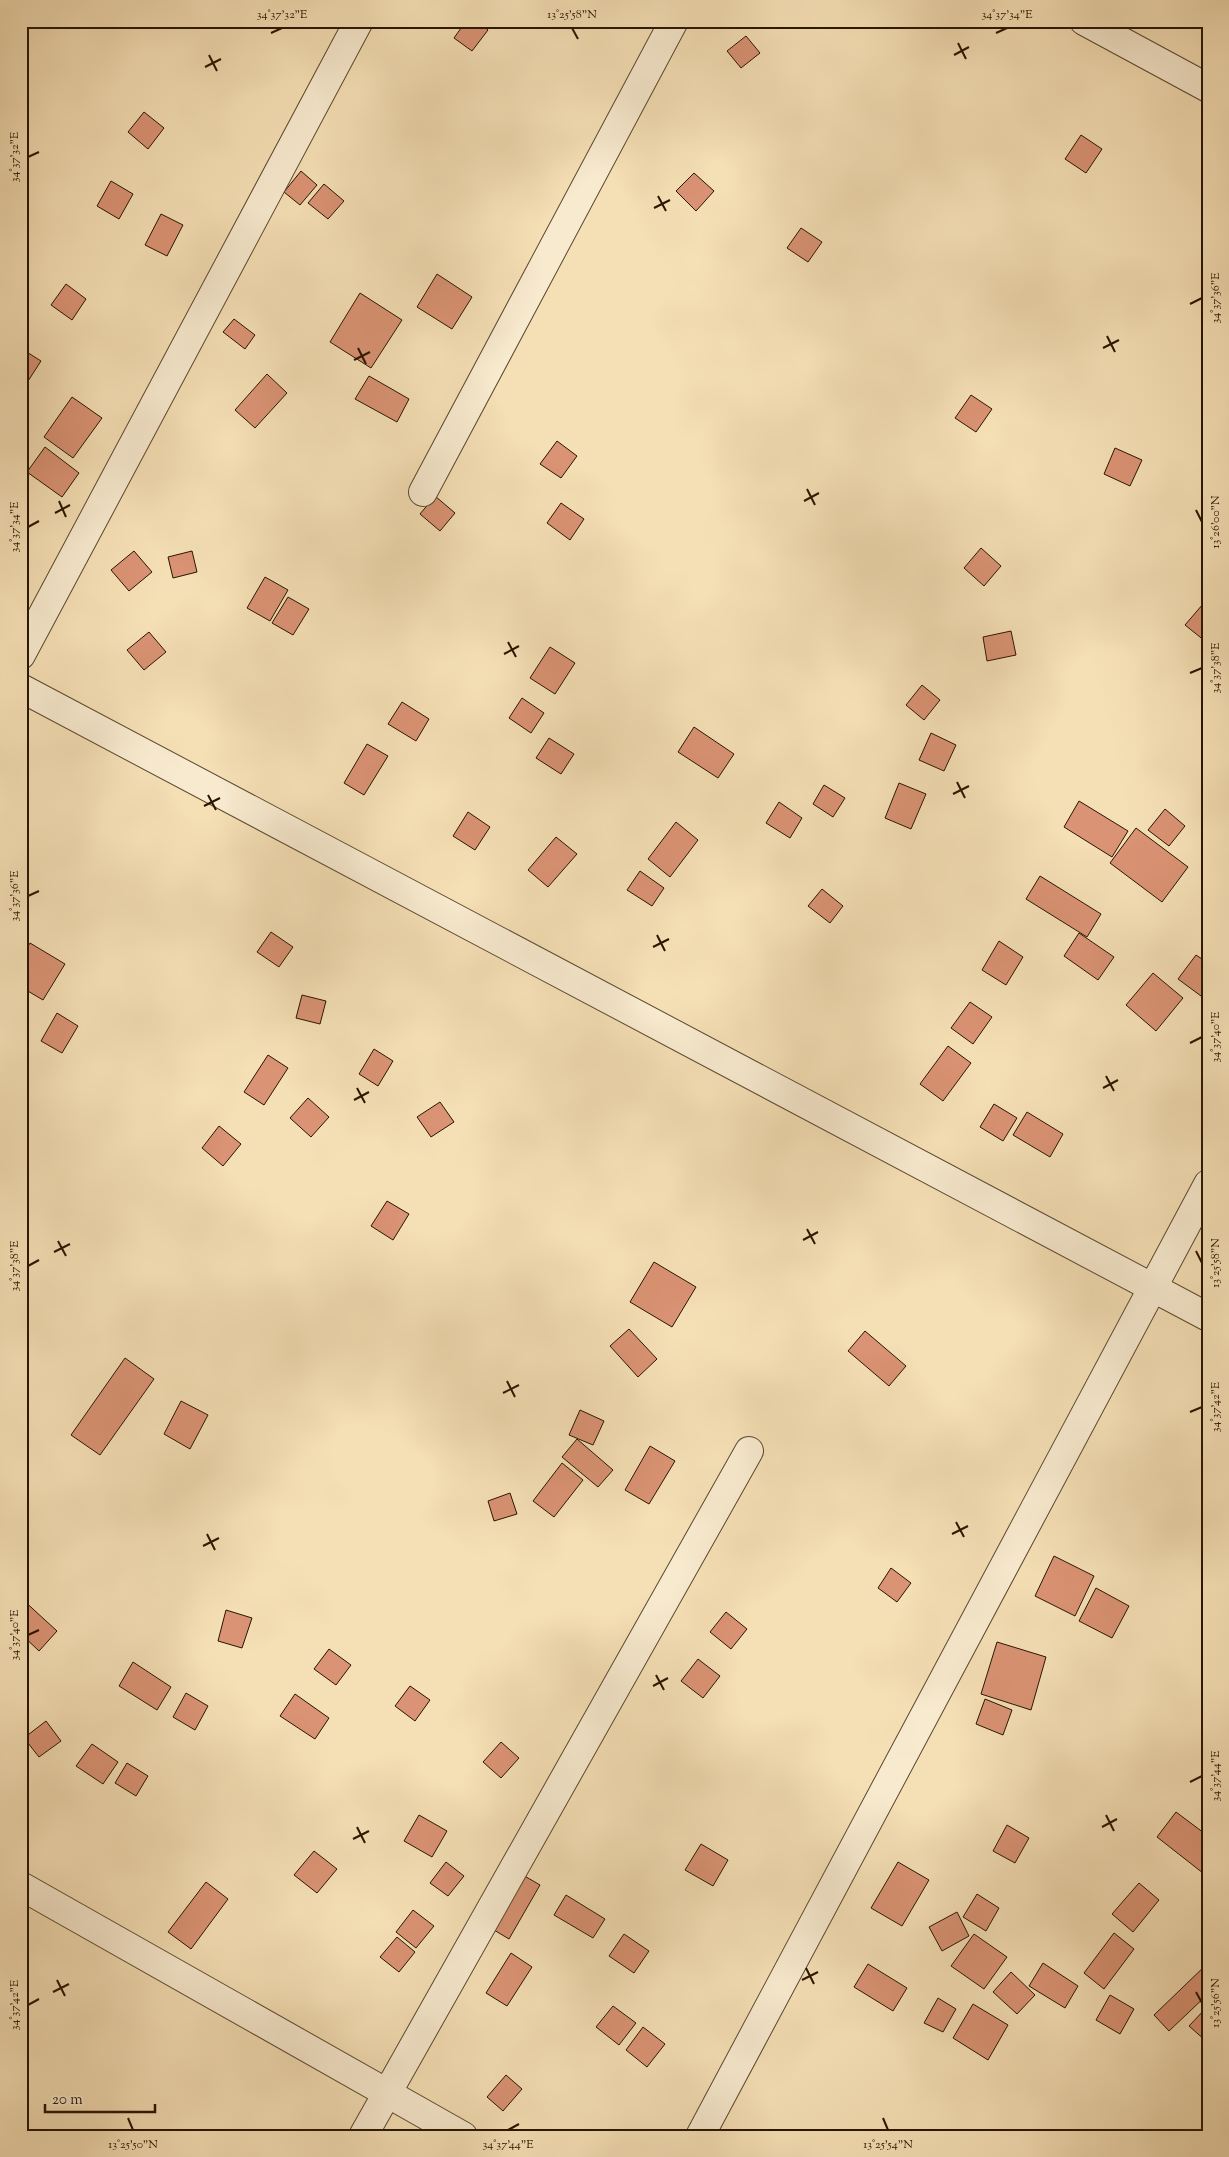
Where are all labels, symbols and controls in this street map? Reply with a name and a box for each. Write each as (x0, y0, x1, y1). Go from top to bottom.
text: 34°37'32"E (257, 6, 308, 24)
text: 13°25'58"N (547, 6, 597, 24)
text: 34°37'34"E (981, 6, 1033, 24)
text: 34°37'32"E (6, 131, 24, 182)
text: 34°37'36"E (1207, 272, 1225, 324)
text: 13°26'00"N (1207, 495, 1225, 548)
text: 34°37'34"E (6, 501, 24, 553)
text: 34°37'38"E (1207, 642, 1225, 694)
text: 34°37'36"E (6, 870, 24, 922)
text: 34°37'40"E (1207, 1011, 1225, 1063)
text: 13°25'58"N (1207, 1238, 1225, 1288)
text: 34°37'38"E (6, 1240, 24, 1292)
text: 34°37'42"E (1207, 1381, 1225, 1432)
text: 34°37'40"E (6, 1609, 24, 1661)
text: 34°37'44"E (1207, 1750, 1225, 1802)
text: 13°25'56"N (1207, 1978, 1225, 2028)
text: 34°37'42"E (6, 1979, 24, 2030)
scale bar (45, 2082, 155, 2114)
text: 20 m (52, 2090, 83, 2111)
text: 13°25'50"N (108, 2136, 158, 2154)
text: 34°37'44"E (482, 2136, 534, 2154)
text: 13°25'54"N (863, 2136, 913, 2154)

